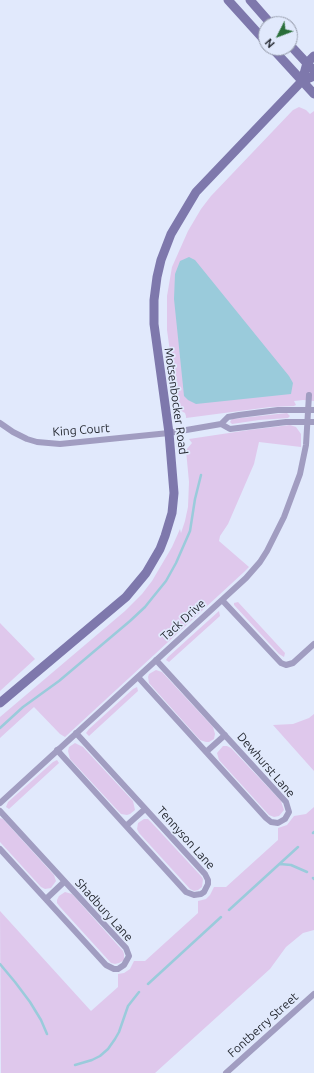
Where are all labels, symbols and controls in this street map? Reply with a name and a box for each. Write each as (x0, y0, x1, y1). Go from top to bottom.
north arrow (258, 16, 298, 56)
text: N (263, 36, 277, 50)
street label: Motsenbocker Road (161, 347, 191, 455)
street label: King Court (52, 421, 110, 439)
street label: Tack Drive (158, 596, 208, 644)
street label: Dewhurst Lane (234, 730, 298, 800)
street label: Tennyson Lane (154, 804, 218, 872)
street label: Shadbury Lane (72, 876, 136, 944)
street label: Fontberry Street (225, 990, 301, 1060)

